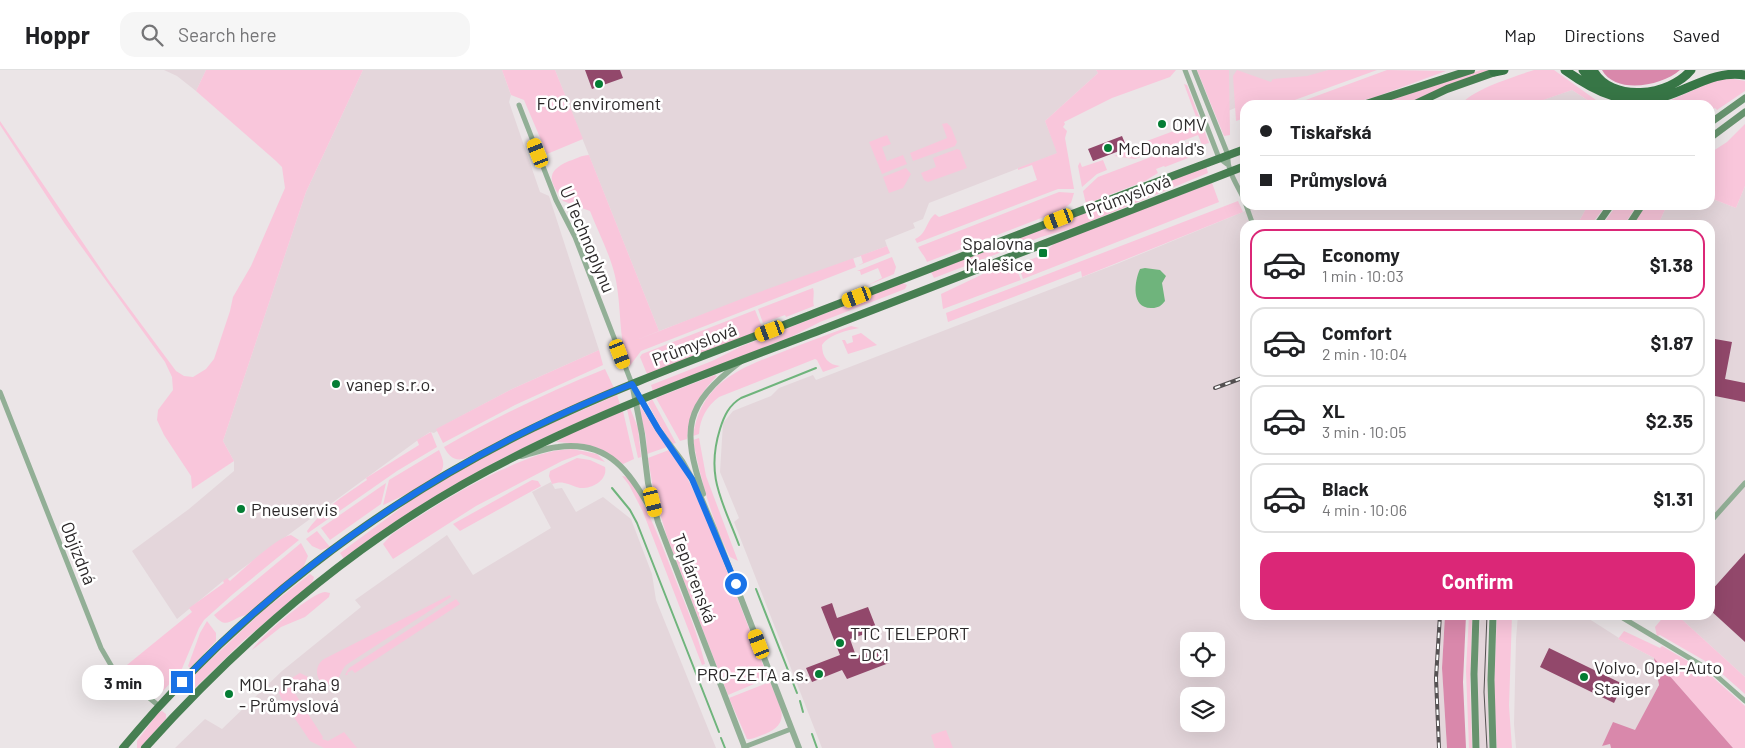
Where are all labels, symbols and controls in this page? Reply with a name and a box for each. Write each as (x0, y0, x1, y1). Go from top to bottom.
search box (120, 12, 470, 57)
text: Hoppr (25, 20, 90, 49)
icon: search (138, 21, 166, 49)
text: Search here (178, 23, 277, 46)
text: Map (1504, 24, 1536, 46)
text: Directions (1564, 24, 1645, 46)
text: Saved (1673, 24, 1720, 46)
marker: FCC enviroment (593, 78, 605, 90)
place label: FCC enviroment (537, 92, 661, 114)
place label: OMV (1172, 113, 1207, 135)
marker: OMV (1156, 118, 1168, 130)
text: Tiskařská (1290, 120, 1372, 143)
car (525, 136, 550, 170)
place label: McDonald's (1118, 137, 1205, 159)
marker: McDonald's (1102, 142, 1114, 154)
text: Průmyslová (1290, 168, 1387, 191)
street label: Průmyslová (1082, 169, 1174, 221)
street label: U Technoplynu (556, 182, 620, 296)
car (1042, 207, 1075, 231)
place label: Spalovna Malešice (962, 232, 1033, 275)
icon: car (1262, 242, 1307, 287)
text: Economy (1322, 243, 1400, 266)
marker: Spalovna Malešice (1037, 247, 1049, 259)
text: $1.38 (1650, 253, 1693, 276)
text: 1 min · 10:03 (1322, 266, 1404, 285)
car (840, 285, 873, 309)
street label: Průmyslová (648, 318, 740, 370)
car (753, 319, 786, 343)
icon: car (1262, 320, 1307, 365)
text: Comfort (1322, 321, 1392, 344)
text: $1.87 (1651, 331, 1693, 354)
car (607, 337, 632, 371)
text: 2 min · 10:04 (1322, 344, 1407, 363)
place label: vanep s.r.o. (346, 373, 435, 395)
marker: vanep s.r.o. (330, 378, 342, 390)
icon: car (1262, 398, 1307, 443)
text: XL (1322, 399, 1345, 422)
text: $2.35 (1646, 409, 1693, 432)
text: 3 min · 10:05 (1322, 422, 1406, 441)
icon: car (1262, 476, 1307, 521)
text: Black (1322, 477, 1369, 500)
car (642, 486, 663, 518)
text: $1.31 (1653, 487, 1693, 510)
place label: Pneuservis (251, 498, 338, 520)
text: 4 min · 10:06 (1322, 500, 1407, 519)
marker: Pneuservis (235, 503, 247, 515)
street label: Objízdná (56, 518, 102, 588)
street label: Teplárenská (668, 530, 722, 626)
button: Confirm (1260, 552, 1695, 610)
route start (725, 573, 747, 595)
place label: TTC TELEPORT - DC1 (850, 622, 969, 665)
car (746, 627, 771, 661)
map controls (1180, 632, 1225, 732)
button: locate (1180, 632, 1225, 677)
marker: TTC TELEPORT - DC1 (834, 637, 846, 649)
place label: Volvo, Opel-Auto Staiger (1594, 656, 1722, 699)
place label: PRO-ZETA a.s. (697, 663, 809, 685)
callout: 3 min (82, 664, 164, 700)
marker: PRO-ZETA a.s. (813, 668, 825, 680)
route end (171, 671, 193, 693)
marker: Volvo, Opel-Auto Staiger (1578, 671, 1590, 683)
text: 3 min (104, 673, 142, 692)
place label: MOL, Praha 9 - Průmyslová (239, 673, 340, 716)
button: layers (1180, 687, 1225, 732)
marker: MOL, Praha 9 - Průmyslová (223, 688, 235, 700)

